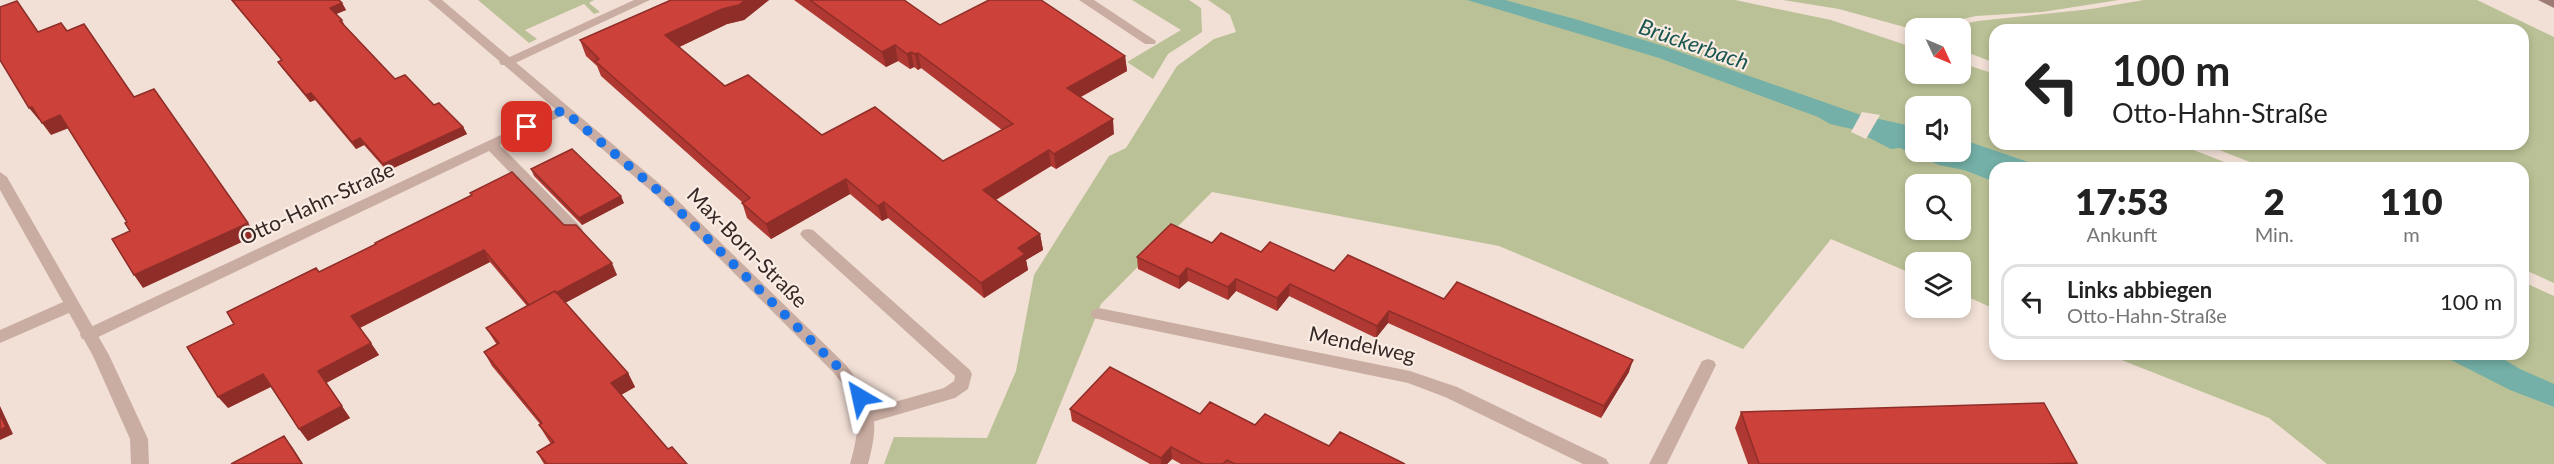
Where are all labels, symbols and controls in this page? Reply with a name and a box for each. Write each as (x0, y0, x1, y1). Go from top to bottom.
water label: Brückerbach (1636, 12, 1753, 75)
north arrow (1905, 18, 1971, 84)
map controls (1905, 18, 1971, 318)
text: 100 m (2112, 45, 2230, 95)
icon: left (2013, 48, 2091, 126)
button: sound (1905, 96, 1971, 162)
text: Otto-Hahn-Straße (2112, 96, 2328, 129)
pin (501, 101, 552, 152)
icon: arrive (510, 110, 543, 143)
street label: Otto-Hahn-Straße (235, 156, 398, 249)
button: search (1905, 174, 1971, 240)
text: 17:53 (2075, 179, 2168, 223)
text: 2 (2264, 179, 2285, 223)
text: 110 (2380, 179, 2443, 223)
street label: Max-Born-Straße (683, 182, 813, 312)
text: Ankunft (2086, 222, 2157, 246)
text: Min. (2255, 222, 2294, 246)
text: m (2403, 222, 2420, 246)
button: layers (1905, 252, 1971, 318)
text: Links abbiegen (2067, 276, 2212, 303)
icon: left (2016, 285, 2049, 318)
text: 100 m (2440, 288, 2502, 315)
text: Otto-Hahn-Straße (2067, 303, 2227, 327)
street label: Mendelweg (1307, 320, 1418, 367)
position arrow (828, 365, 892, 429)

